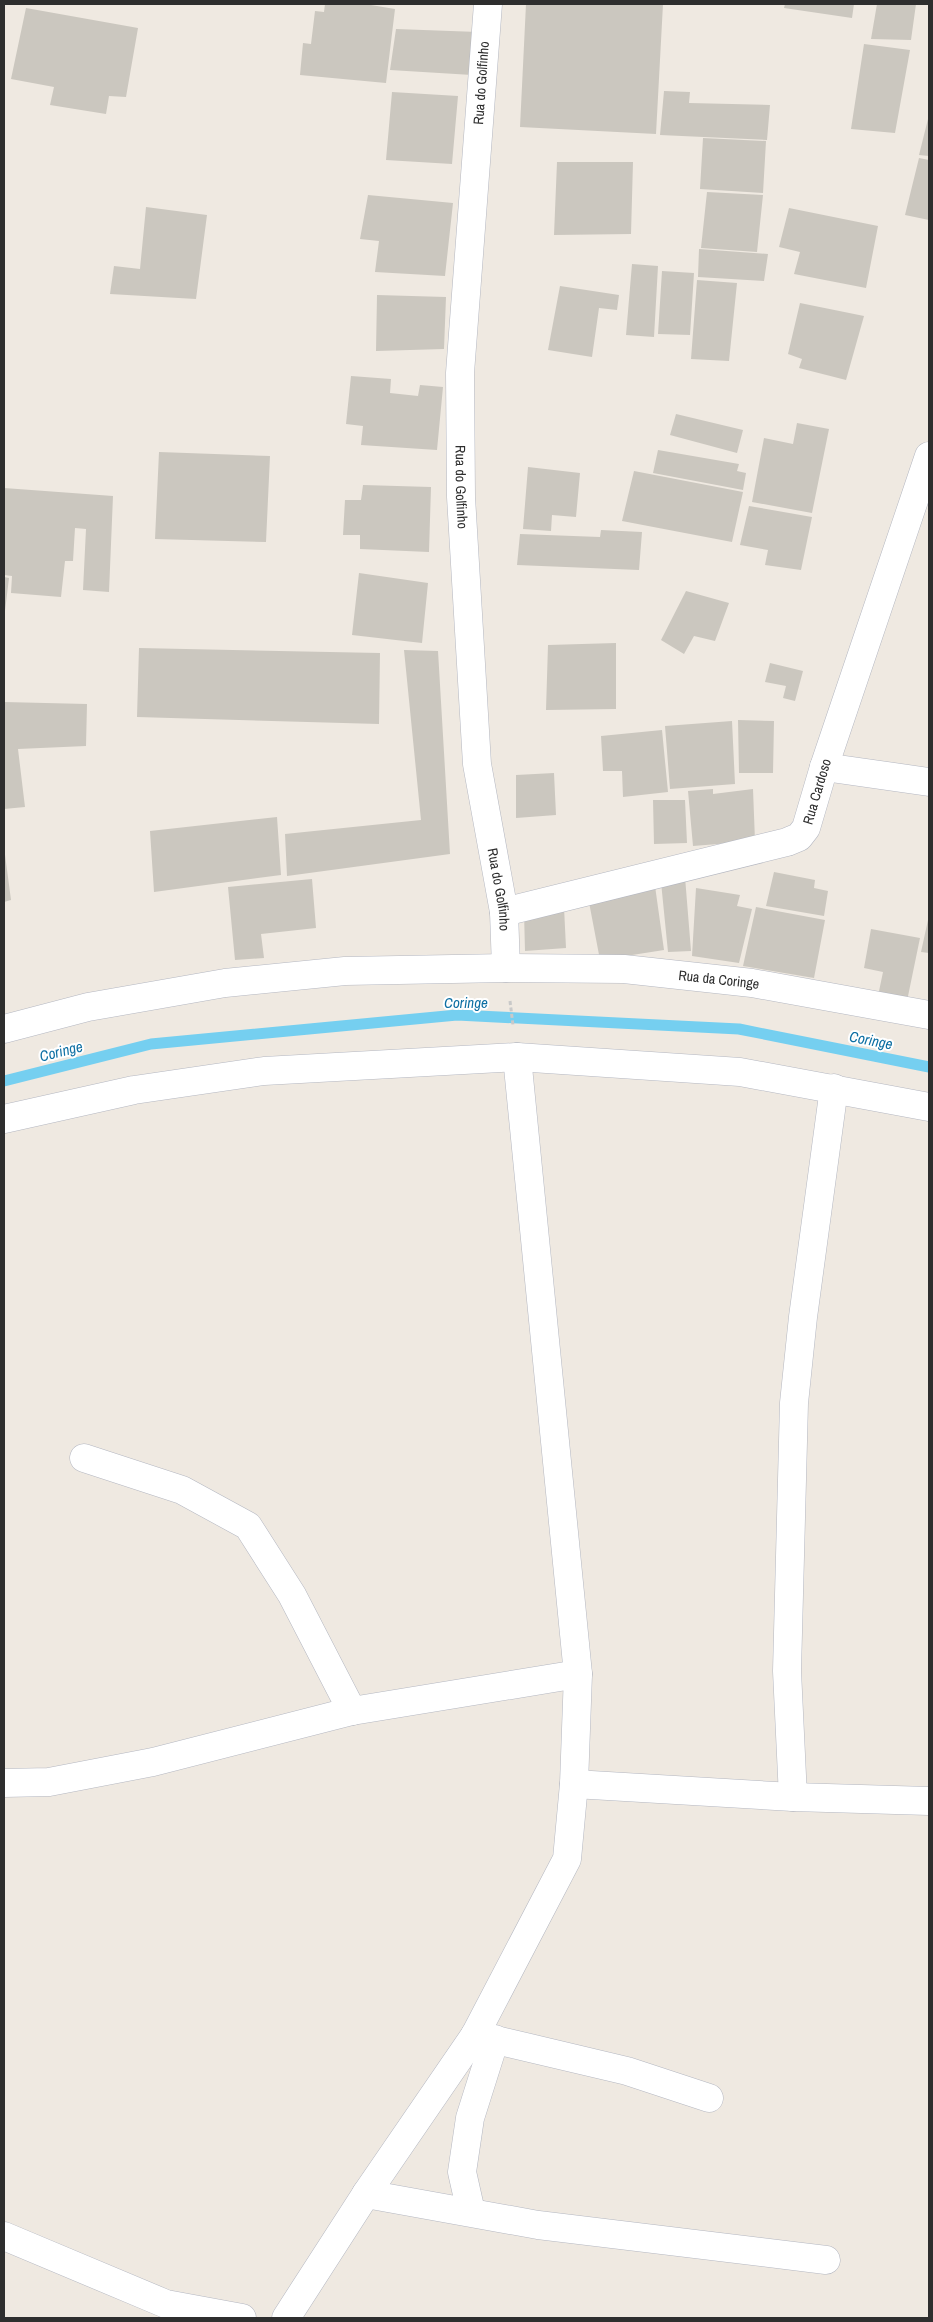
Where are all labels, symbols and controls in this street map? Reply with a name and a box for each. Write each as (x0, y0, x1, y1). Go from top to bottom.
street label: Rua do Golfinho (469, 41, 493, 125)
street label: Rua do Golfinho (452, 445, 472, 529)
street label: Rua Cardoso (799, 756, 835, 827)
street label: Rua do Golfinho (484, 847, 514, 931)
street label: Rua da Coringe (678, 966, 761, 993)
water label: Coringe (444, 992, 488, 1013)
water label: Coringe (848, 1026, 895, 1055)
water label: Coringe (37, 1035, 85, 1066)

